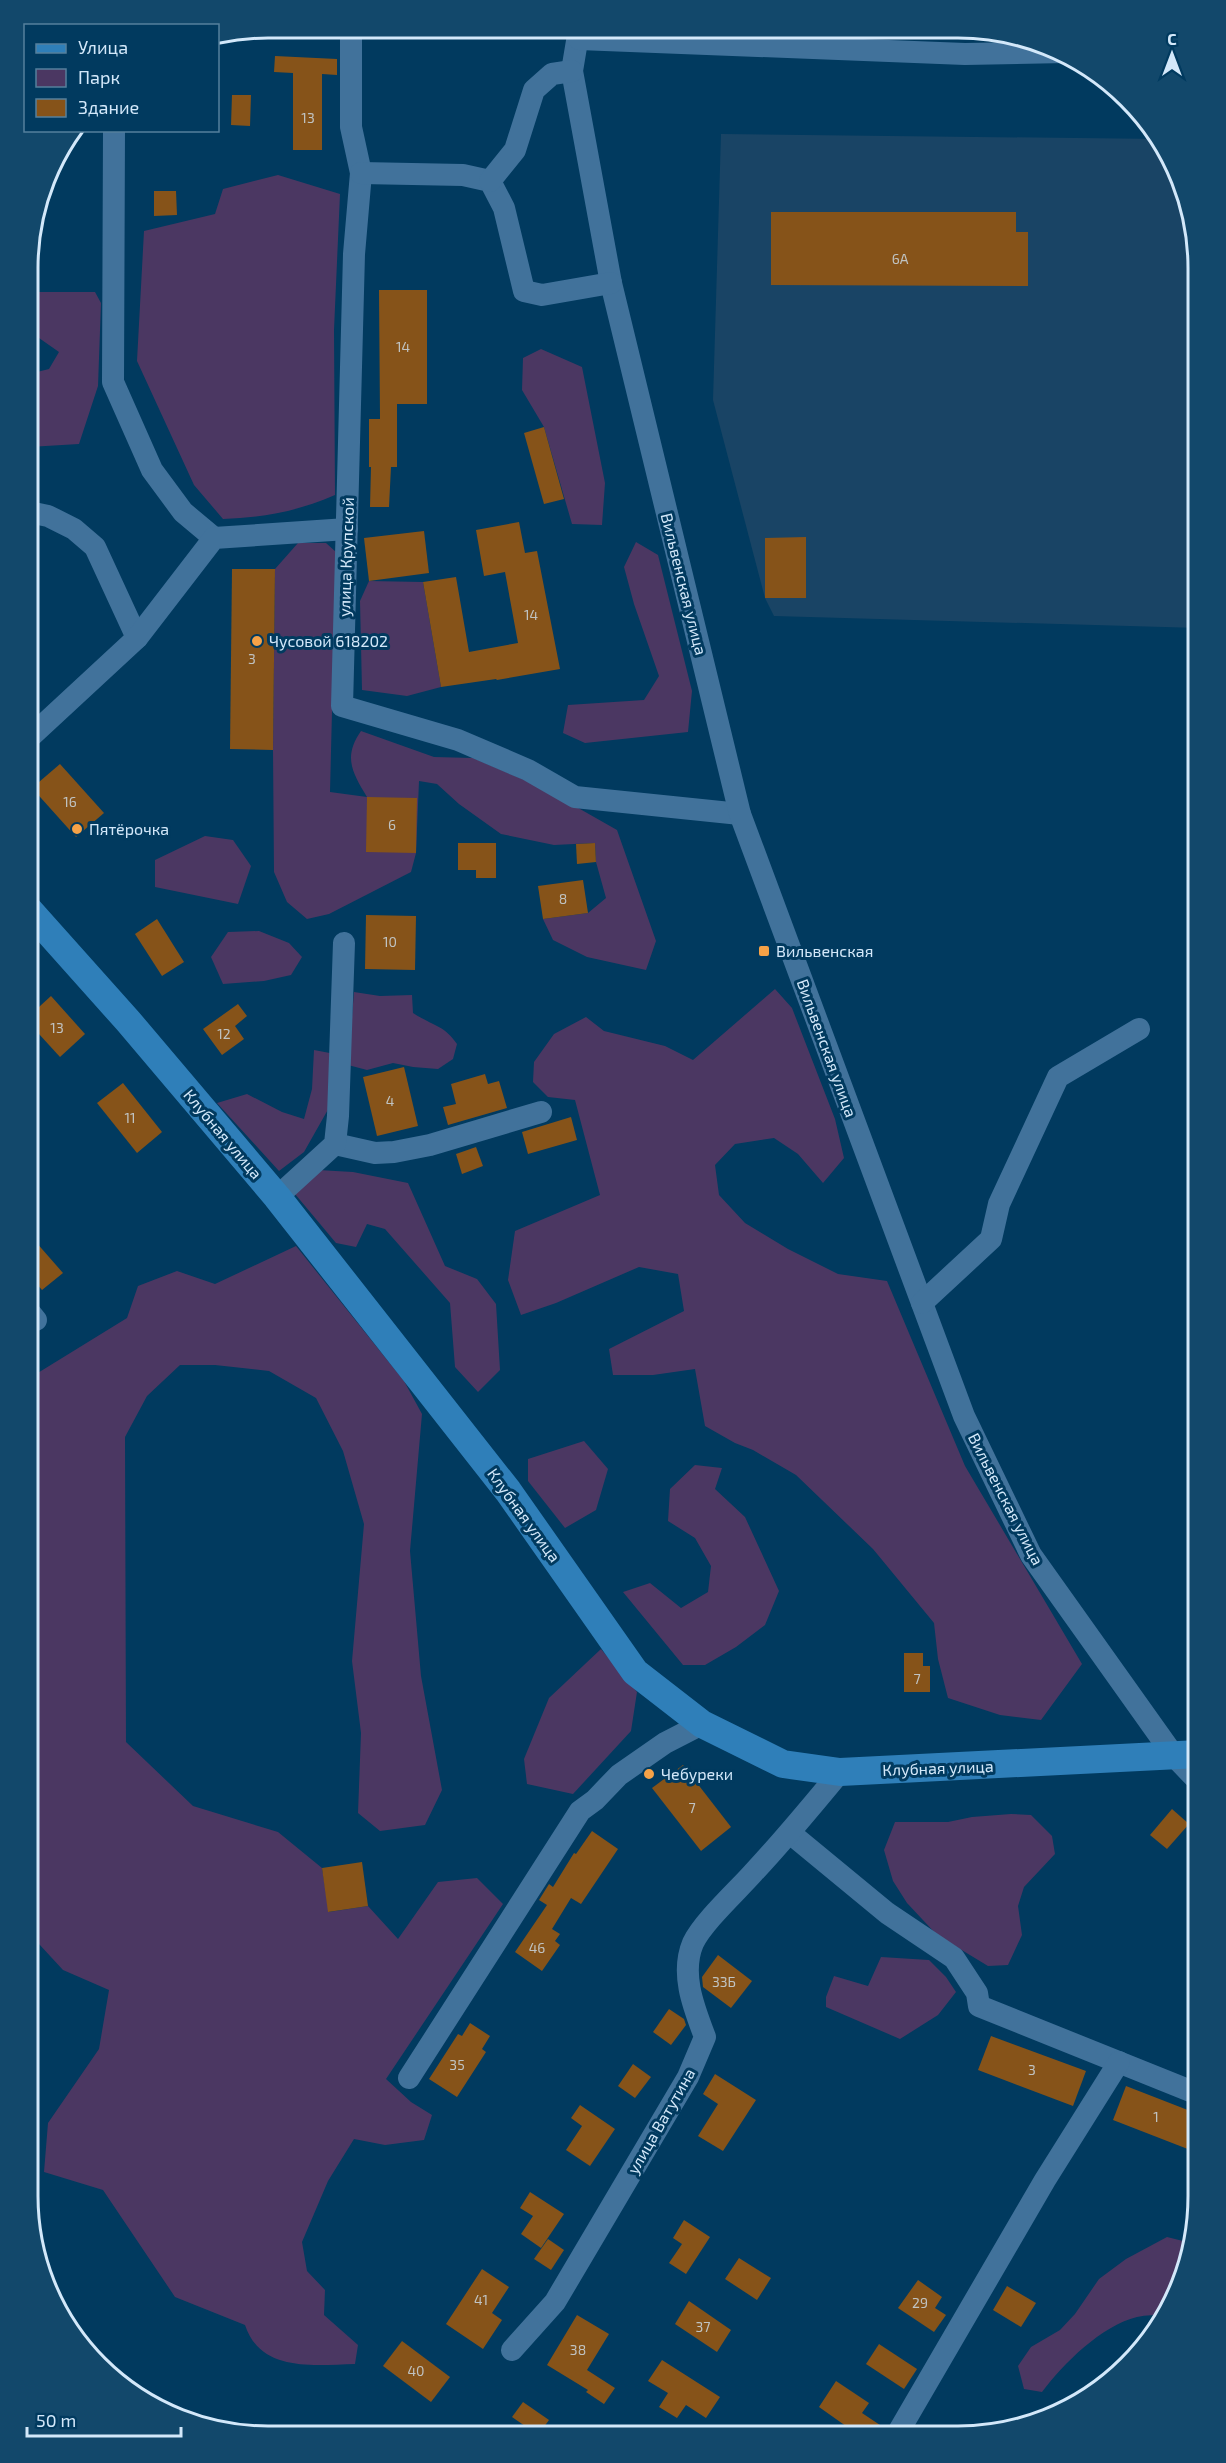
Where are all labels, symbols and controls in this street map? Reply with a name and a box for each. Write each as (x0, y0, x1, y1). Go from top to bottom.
legend (24, 24, 219, 132)
north arrow (1142, 24, 1202, 84)
text: С (1167, 29, 1177, 48)
text: Улица (78, 36, 128, 58)
text: Парк (78, 66, 120, 88)
text: Здание (78, 96, 139, 118)
house number: 13 (301, 109, 315, 126)
house number: 6А (892, 250, 909, 267)
house number: 14 (396, 338, 410, 355)
street label: улица Крупской (334, 497, 358, 617)
street label: Вильвенская улица (657, 511, 711, 657)
house number: 14 (524, 606, 538, 623)
place label: Чусовой 618202 (269, 631, 388, 651)
marker: Чусовой 618202 (250, 634, 264, 648)
house number: 3 (248, 650, 256, 667)
house number: 16 (63, 793, 77, 810)
house number: 6 (388, 816, 396, 833)
place label: Пятёрочка (89, 819, 169, 838)
marker: Пятёрочка (70, 822, 84, 836)
house number: 8 (559, 890, 567, 907)
house number: 10 (383, 933, 397, 950)
place label: Вильвенская (776, 941, 873, 960)
marker: Вильвенская (757, 944, 771, 958)
street label: Вильвенская улица (793, 976, 861, 1120)
house number: 13 (50, 1019, 64, 1036)
house number: 12 (217, 1025, 231, 1042)
street label: Клубная улица (180, 1085, 266, 1183)
house number: 4 (386, 1092, 394, 1109)
house number: 11 (124, 1109, 136, 1126)
street label: Вильвенская улица (964, 1430, 1048, 1568)
street label: Клубная улица (483, 1464, 565, 1566)
house number: 7 (913, 1670, 921, 1687)
street label: Клубная улица (882, 1756, 994, 1780)
place label: Чебуреки (661, 1764, 733, 1784)
marker: Чебуреки (642, 1767, 656, 1781)
house number: 7 (688, 1799, 696, 1816)
house number: 46 (529, 1939, 545, 1956)
house number: 33Б (712, 1973, 736, 1990)
house number: 35 (449, 2056, 465, 2073)
house number: 3 (1028, 2061, 1036, 2078)
street label: улица Ватутина (623, 2065, 699, 2177)
house number: 1 (1153, 2108, 1159, 2125)
house number: 41 (474, 2291, 488, 2308)
house number: 29 (912, 2294, 928, 2311)
house number: 37 (696, 2318, 710, 2335)
house number: 38 (570, 2341, 586, 2358)
house number: 40 (407, 2362, 425, 2379)
scale bar (27, 2400, 182, 2438)
text: 50 m (36, 2409, 76, 2431)

